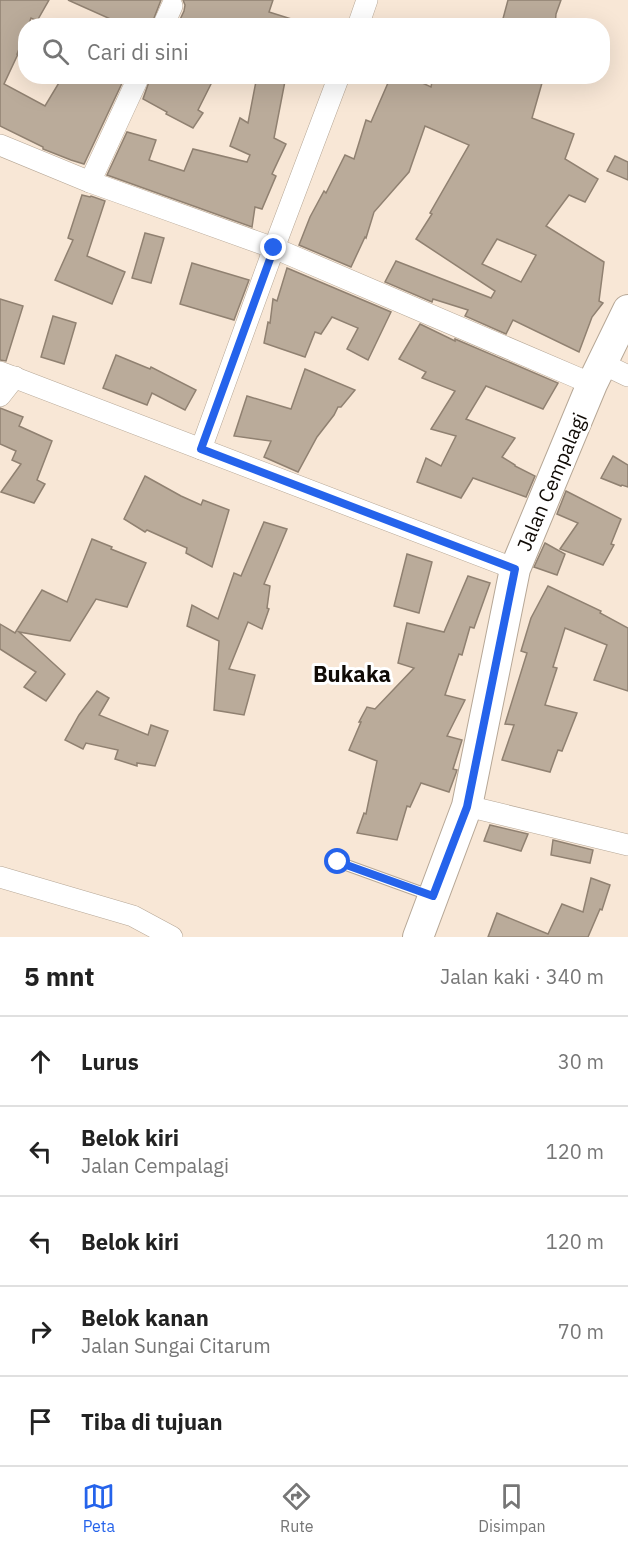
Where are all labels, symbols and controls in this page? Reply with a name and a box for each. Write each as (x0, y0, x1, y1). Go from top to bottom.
search box (18, 18, 610, 84)
icon: search (39, 35, 72, 68)
text: Cari di sini (87, 37, 189, 66)
route end (260, 234, 286, 260)
street label: Jalan Cempalagi (510, 408, 593, 555)
district label: Bukaka (313, 659, 391, 688)
route start (324, 848, 350, 874)
text: 5 mnt (24, 959, 94, 993)
text: Jalan kaki · 340 m (440, 963, 604, 990)
icon: ahead (24, 1045, 57, 1078)
text: Lurus (81, 1047, 139, 1076)
text: 30 m (558, 1048, 604, 1075)
text: Belok kiri (81, 1123, 179, 1152)
icon: left (24, 1135, 57, 1168)
text: 120 m (546, 1138, 604, 1165)
text: Jalan Cempalagi (81, 1152, 229, 1179)
icon: left (24, 1225, 57, 1258)
text: Belok kiri (81, 1227, 179, 1256)
text: 120 m (546, 1228, 604, 1255)
text: Belok kanan (81, 1303, 209, 1332)
icon: right (24, 1315, 57, 1348)
text: 70 m (558, 1318, 604, 1345)
text: Jalan Sungai Citarum (81, 1332, 271, 1359)
icon: arrive (24, 1405, 57, 1438)
text: Tiba di tujuan (81, 1407, 223, 1436)
tab: Peta (82, 1480, 115, 1536)
tab: Rute (280, 1480, 314, 1536)
tab: Disimpan (478, 1480, 546, 1536)

